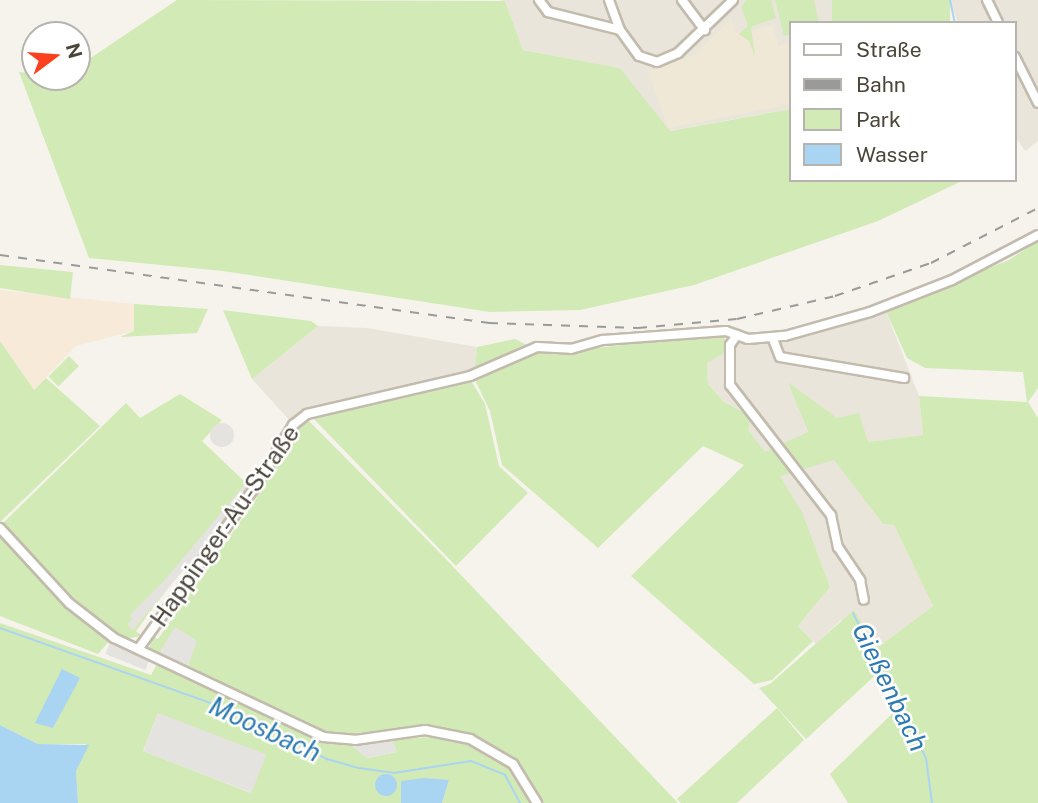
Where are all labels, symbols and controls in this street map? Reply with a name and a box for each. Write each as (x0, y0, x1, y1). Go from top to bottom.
north arrow (21, 21, 91, 91)
legend (790, 21, 1017, 182)
text: Straße (856, 37, 922, 62)
text: N (62, 41, 87, 61)
text: Bahn (856, 72, 906, 97)
text: Park (856, 107, 901, 132)
text: Wasser (856, 142, 928, 167)
street label: Happinger-Au-Straße (145, 420, 305, 632)
water label: Gießenbach (846, 618, 934, 756)
water label: Moosbach (204, 690, 326, 768)

